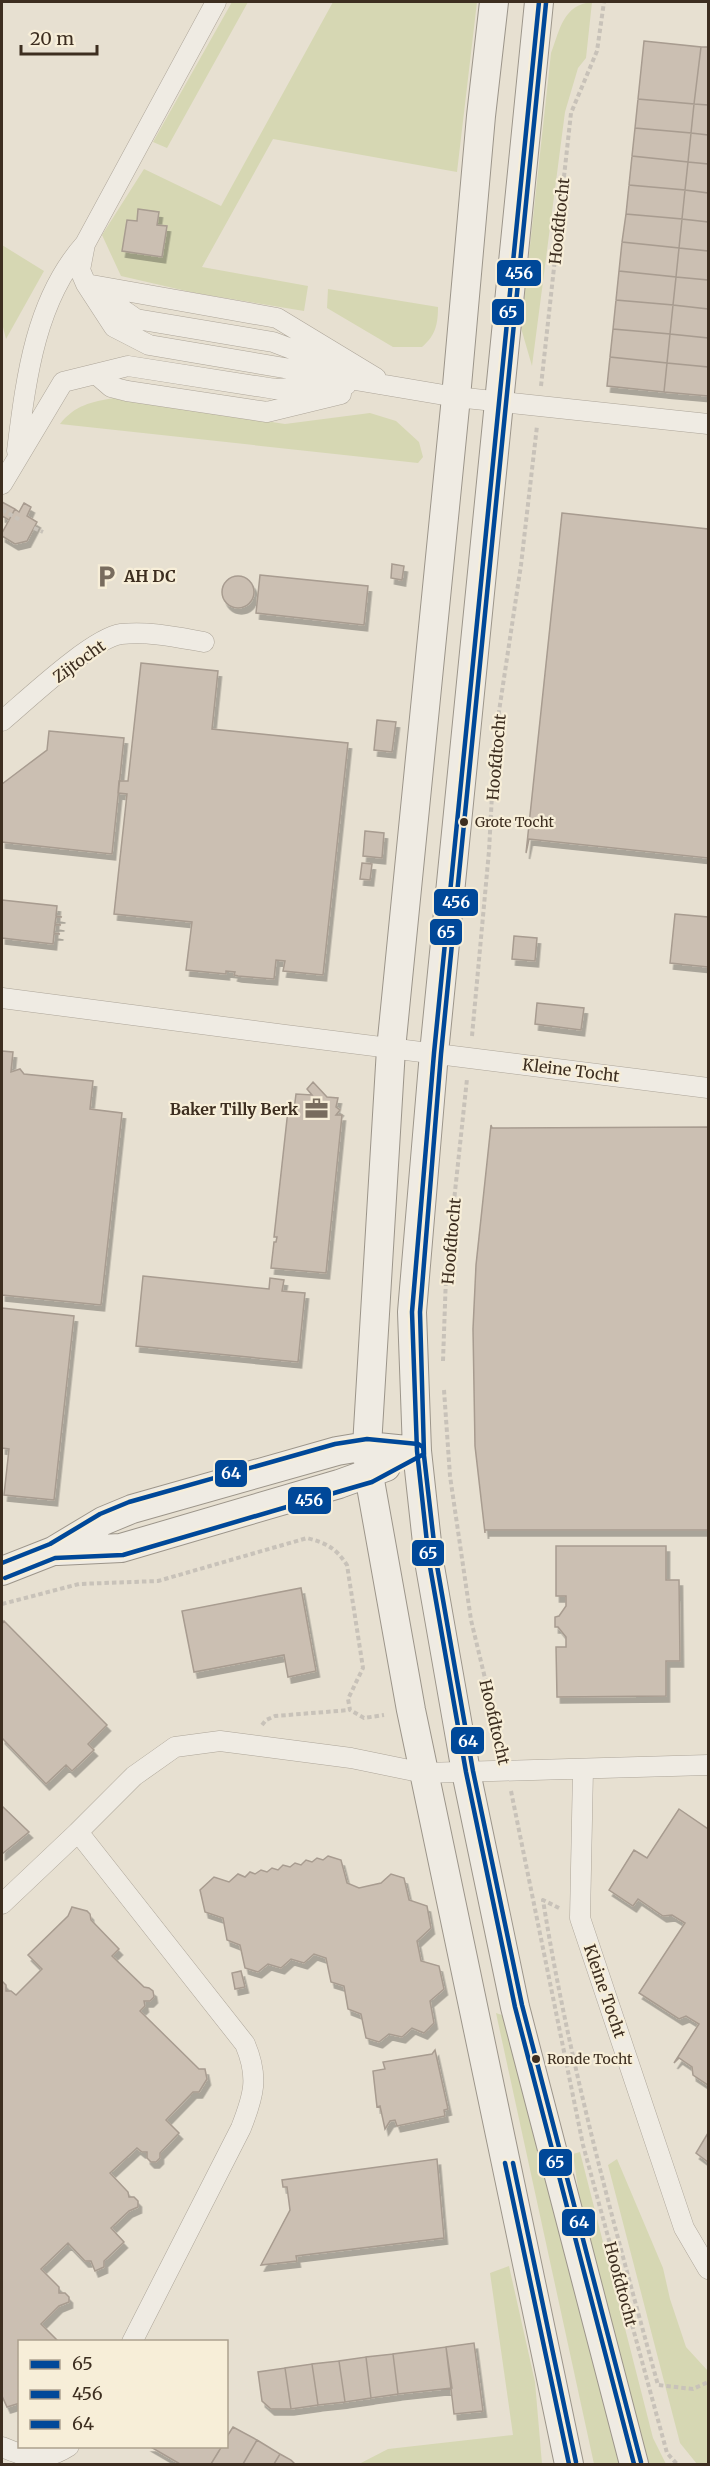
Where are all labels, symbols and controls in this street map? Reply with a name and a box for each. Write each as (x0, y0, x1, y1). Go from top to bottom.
scale bar (21, 18, 98, 56)
text: 20 m (30, 27, 74, 50)
street label: Hoofdtocht (545, 176, 574, 265)
line badge: 456 (496, 259, 542, 287)
text: 456 (505, 263, 533, 283)
line badge: 65 (491, 298, 525, 326)
text: 65 (499, 302, 517, 322)
parking icon: AH DC (93, 563, 119, 589)
place label: AH DC (123, 566, 176, 586)
street label: Zijtocht (49, 635, 110, 687)
street label: Hoofdtocht (482, 712, 510, 801)
place label: Grote Tocht (475, 813, 555, 831)
marker: Grote Tocht (458, 816, 470, 828)
line badge: 456 (433, 888, 479, 917)
text: 456 (442, 892, 470, 912)
line badge: 65 (429, 918, 463, 946)
text: 65 (437, 922, 455, 942)
street label: Kleine Tocht (521, 1054, 621, 1086)
office icon: Baker Tilly Berk (303, 1096, 329, 1122)
place label: Baker Tilly Berk (170, 1099, 299, 1119)
street label: Hoofdtocht (437, 1196, 465, 1285)
line badge: 64 (214, 1459, 248, 1488)
text: 64 (221, 1463, 241, 1483)
line badge: 456 (287, 1486, 332, 1515)
text: 456 (295, 1490, 323, 1510)
line badge: 65 (411, 1539, 445, 1567)
text: 65 (419, 1543, 437, 1563)
street label: Hoofdtocht (475, 1677, 515, 1767)
line badge: 64 (450, 1726, 485, 1755)
text: 64 (458, 1731, 478, 1751)
street label: Kleine Tocht (580, 1942, 631, 2041)
place label: Ronde Tocht (547, 2050, 633, 2068)
marker: Ronde Tocht (530, 2053, 542, 2065)
line badge: 65 (538, 2148, 573, 2177)
text: 65 (546, 2152, 564, 2172)
line badge: 64 (561, 2208, 596, 2237)
text: 64 (569, 2212, 589, 2232)
street label: Hoofdtocht (600, 2239, 642, 2329)
legend (18, 2340, 228, 2448)
text: 65 (72, 2352, 93, 2375)
text: 456 (72, 2382, 103, 2405)
text: 64 (72, 2412, 94, 2435)

